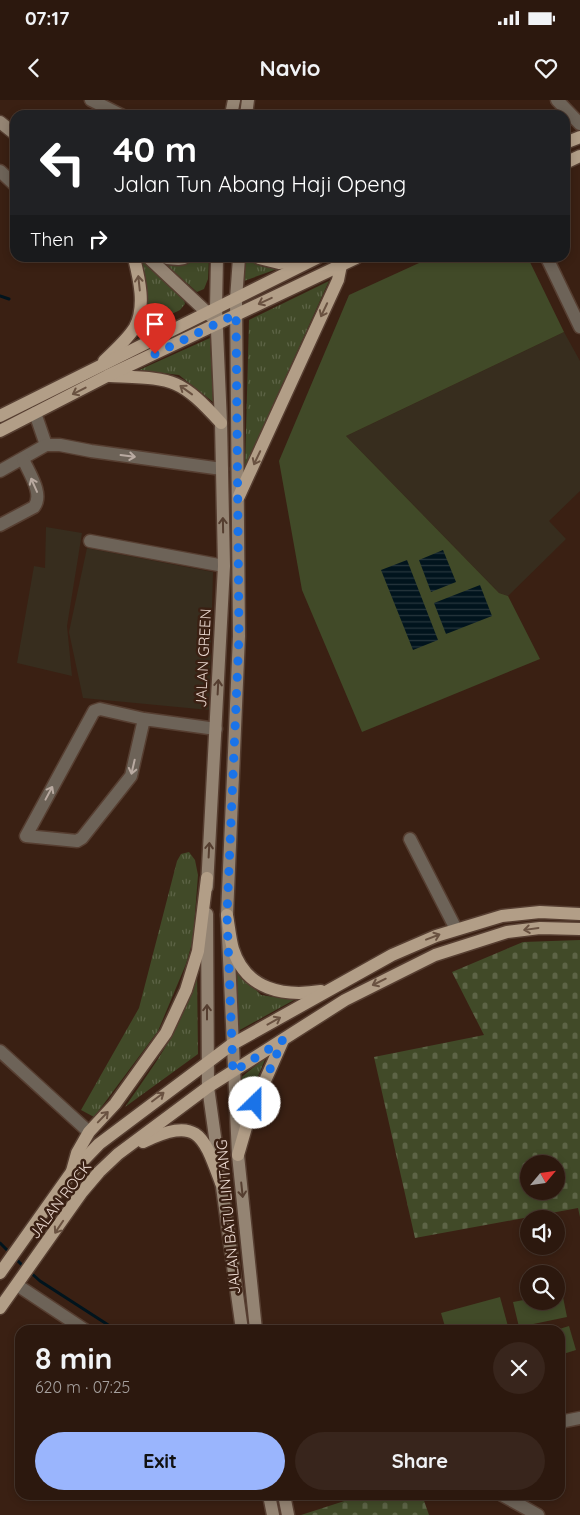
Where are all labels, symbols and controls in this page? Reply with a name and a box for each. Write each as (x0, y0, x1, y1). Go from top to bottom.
text: 07:17 (25, 6, 69, 30)
icon: back (20, 54, 48, 82)
text: Navio (259, 54, 321, 82)
icon: heart (532, 54, 560, 82)
text: 40 m (113, 127, 197, 171)
icon: left (30, 130, 95, 195)
text: Jalan Tun Abang Haji Openg (113, 170, 406, 198)
icon: right (84, 225, 112, 253)
text: Then (30, 227, 74, 251)
one-way arrow (134, 276, 144, 292)
one-way arrow (258, 296, 273, 306)
one-way arrow (319, 302, 329, 317)
pin (134, 303, 176, 354)
icon: arrive (141, 310, 169, 338)
one-way arrow (180, 384, 193, 395)
one-way arrow (72, 386, 87, 396)
one-way arrow (251, 450, 261, 465)
one-way arrow (119, 451, 135, 461)
one-way arrow (29, 478, 38, 493)
one-way arrow (218, 517, 228, 534)
street label: JALAN GREEN (191, 608, 215, 708)
one-way arrow (214, 680, 223, 696)
one-way arrow (128, 758, 137, 774)
one-way arrow (44, 785, 54, 800)
one-way arrow (204, 842, 213, 858)
one-way arrow (524, 924, 540, 934)
one-way arrow (425, 932, 440, 941)
one-way arrow (372, 978, 387, 987)
one-way arrow (202, 1004, 212, 1020)
one-way arrow (266, 1016, 281, 1025)
position arrow (228, 1076, 280, 1128)
one-way arrow (151, 1092, 164, 1103)
one-way arrow (97, 1110, 109, 1123)
street label: JALAN BATU LINTANG (212, 1139, 244, 1295)
north arrow (520, 1155, 565, 1200)
map controls (520, 1155, 565, 1310)
street label: JALAN ROCK (25, 1158, 95, 1242)
one-way arrow (237, 1182, 246, 1198)
button: sound (520, 1210, 565, 1255)
one-way arrow (54, 1219, 64, 1233)
button: search (520, 1265, 565, 1310)
text: 8 min (35, 1339, 112, 1377)
button: close (493, 1342, 545, 1394)
text: 620 m · 07:25 (35, 1377, 130, 1397)
button: Exit (35, 1432, 285, 1490)
button: Share (295, 1432, 545, 1490)

